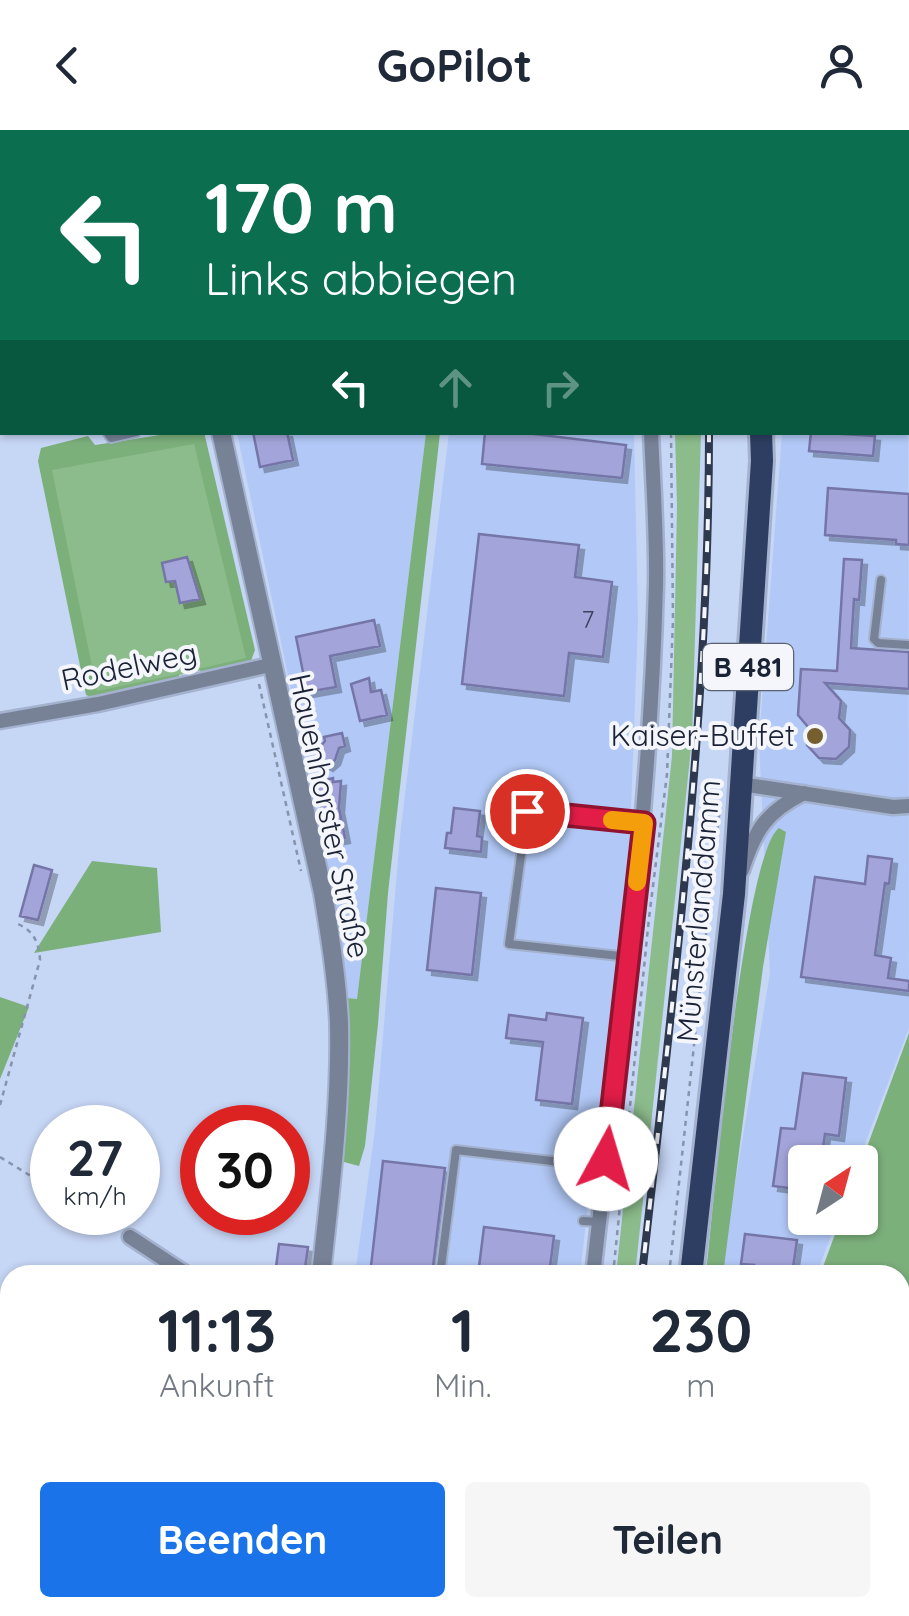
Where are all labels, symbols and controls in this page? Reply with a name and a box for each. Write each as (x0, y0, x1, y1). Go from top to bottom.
text: GoPilot (377, 37, 532, 93)
icon: back (40, 38, 95, 93)
icon: person (814, 38, 869, 93)
text: 170 m (205, 163, 398, 251)
icon: left (40, 170, 170, 300)
text: Links abbiegen (205, 250, 517, 306)
icon: left (323, 360, 378, 415)
icon: ahead (428, 360, 483, 415)
icon: right (533, 360, 588, 415)
house number: 7 (582, 603, 595, 634)
street label: Rodelweg (57, 633, 200, 699)
road number: B 481 (703, 644, 793, 690)
street label: Hauenhorster Straße (281, 670, 379, 962)
place label: Kaiser-Buffet (611, 716, 795, 754)
marker: Kaiser-Buffet (804, 725, 826, 747)
pin (485, 769, 570, 854)
street label: Münsterlanddamm (668, 778, 728, 1044)
icon: arrive (500, 784, 555, 839)
speed limit sign: 30 (180, 1105, 310, 1235)
position arrow (554, 1107, 658, 1211)
text: 27 (67, 1126, 123, 1189)
north arrow (788, 1145, 878, 1235)
map controls (788, 1145, 878, 1235)
text: km/h (63, 1180, 127, 1211)
text: 11:13 (158, 1292, 276, 1367)
text: 1 (451, 1292, 474, 1367)
text: 230 (649, 1292, 752, 1367)
text: Ankunft (159, 1365, 275, 1405)
text: Min. (434, 1365, 492, 1405)
text: m (686, 1365, 715, 1405)
button: Beenden (40, 1482, 445, 1597)
button: Teilen (465, 1482, 870, 1597)

